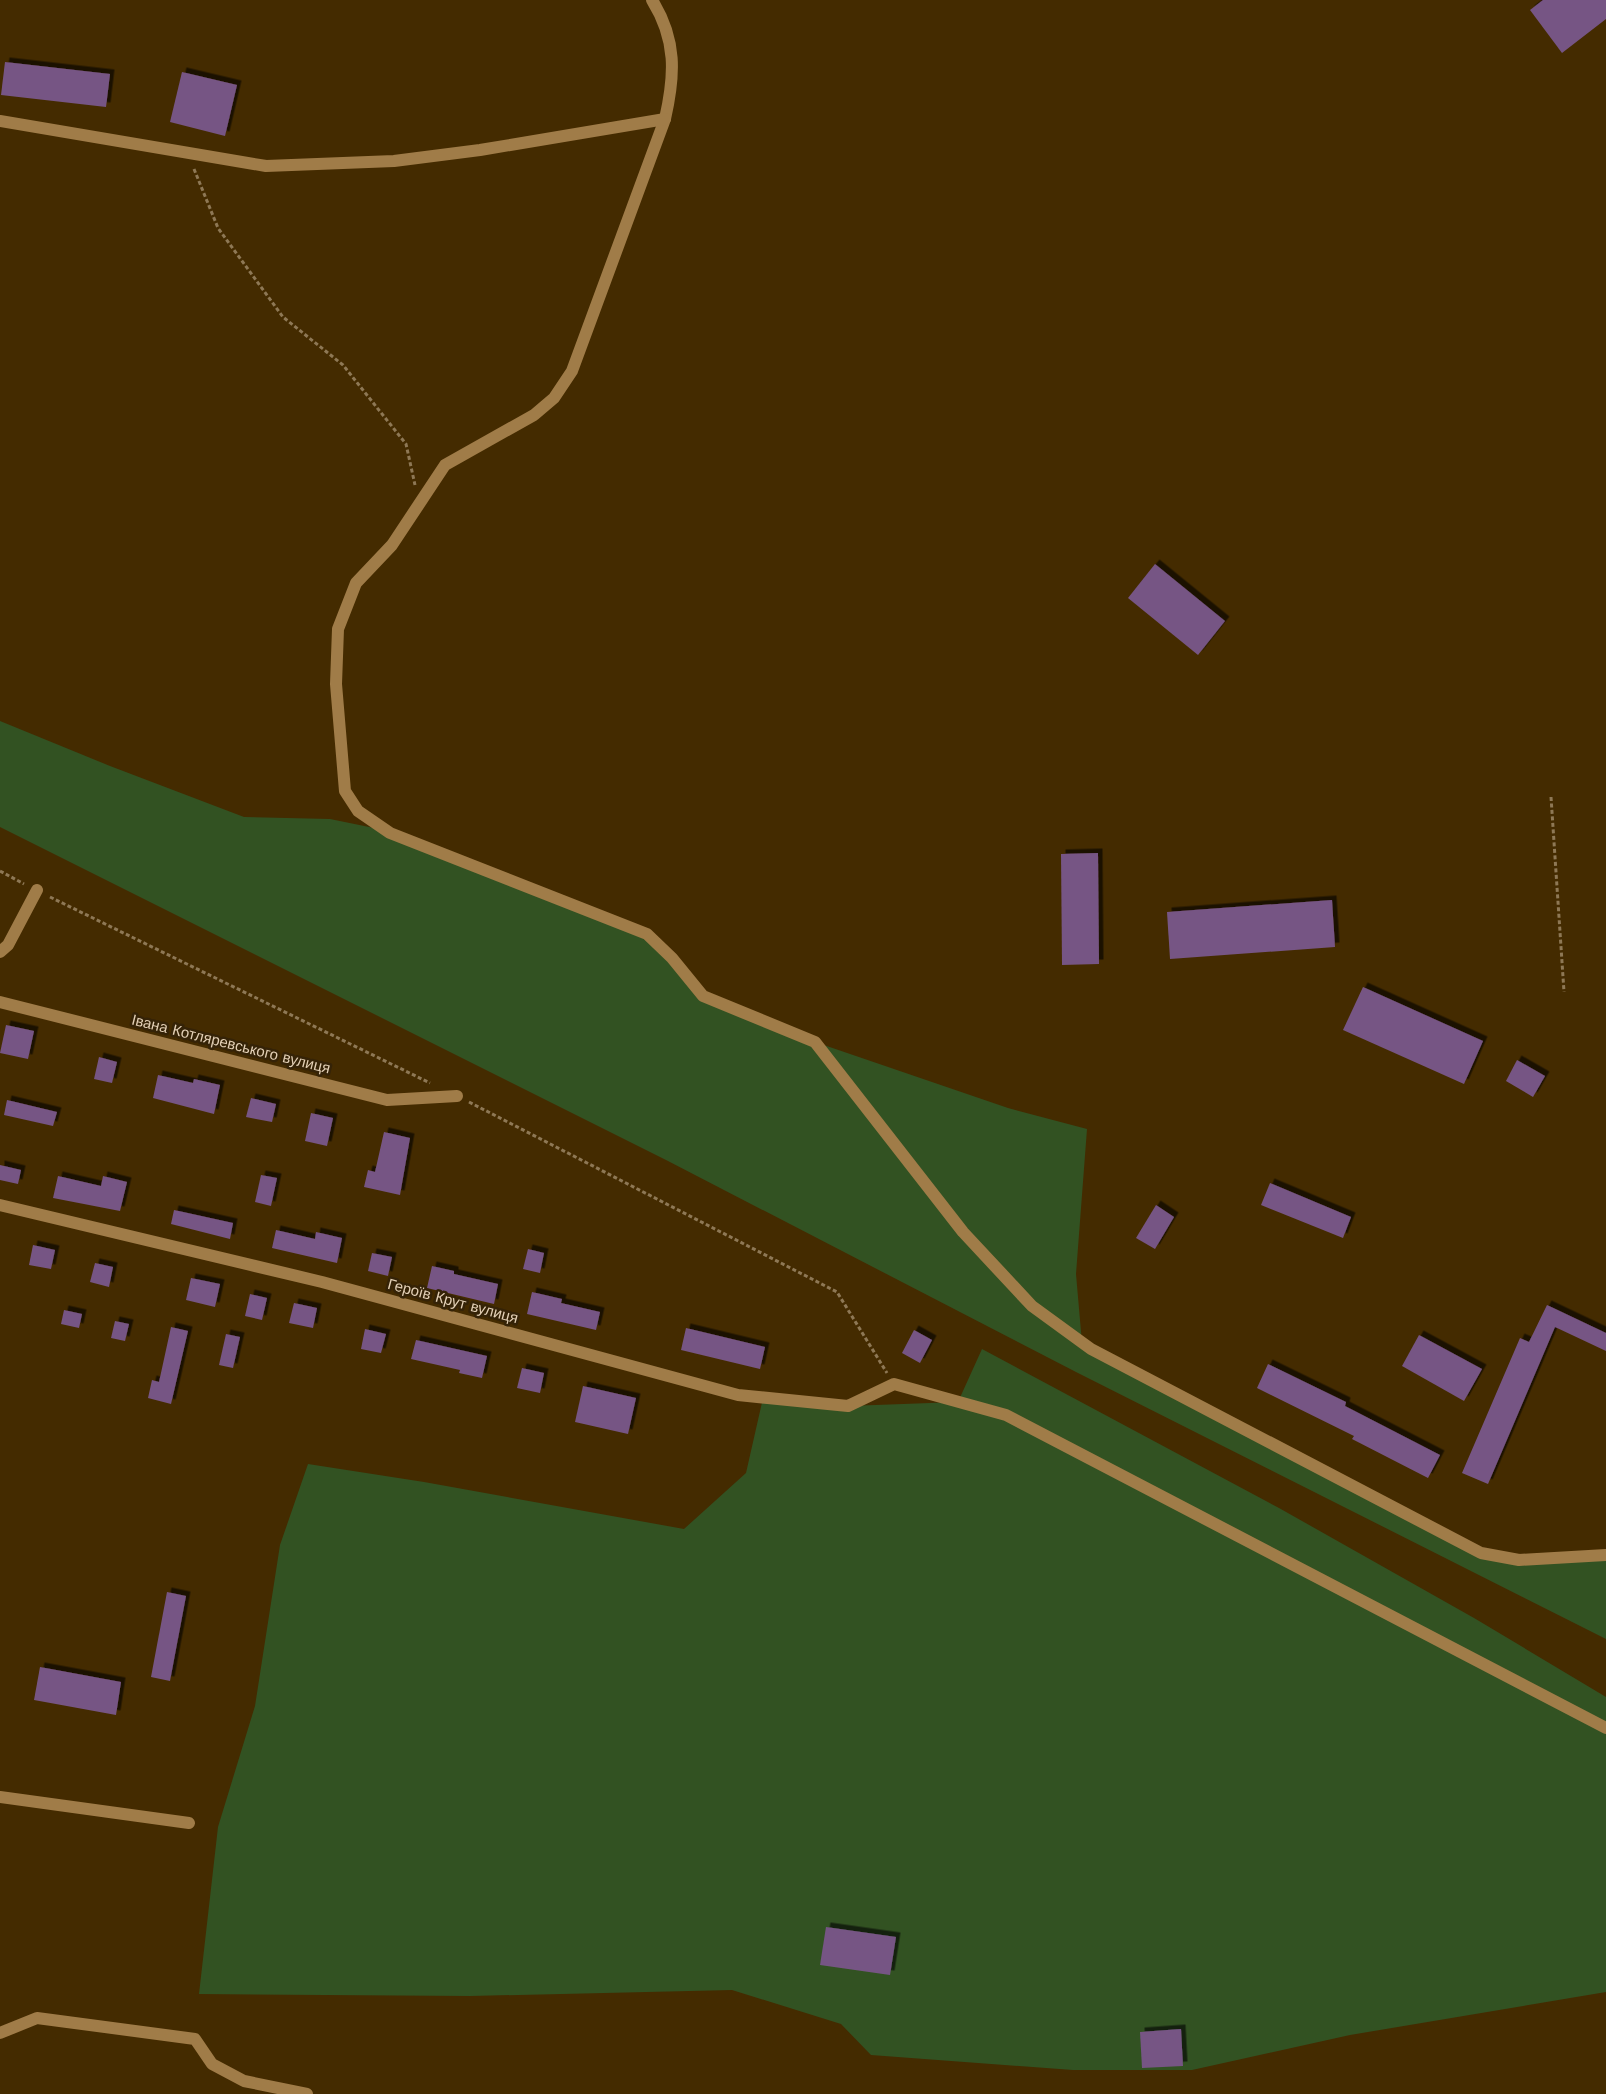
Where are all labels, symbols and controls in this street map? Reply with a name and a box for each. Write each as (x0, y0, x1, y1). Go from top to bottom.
street label: Івана Котляревського вулиця (130, 1011, 332, 1077)
street label: Героїв Крут вулиця (386, 1275, 520, 1327)

